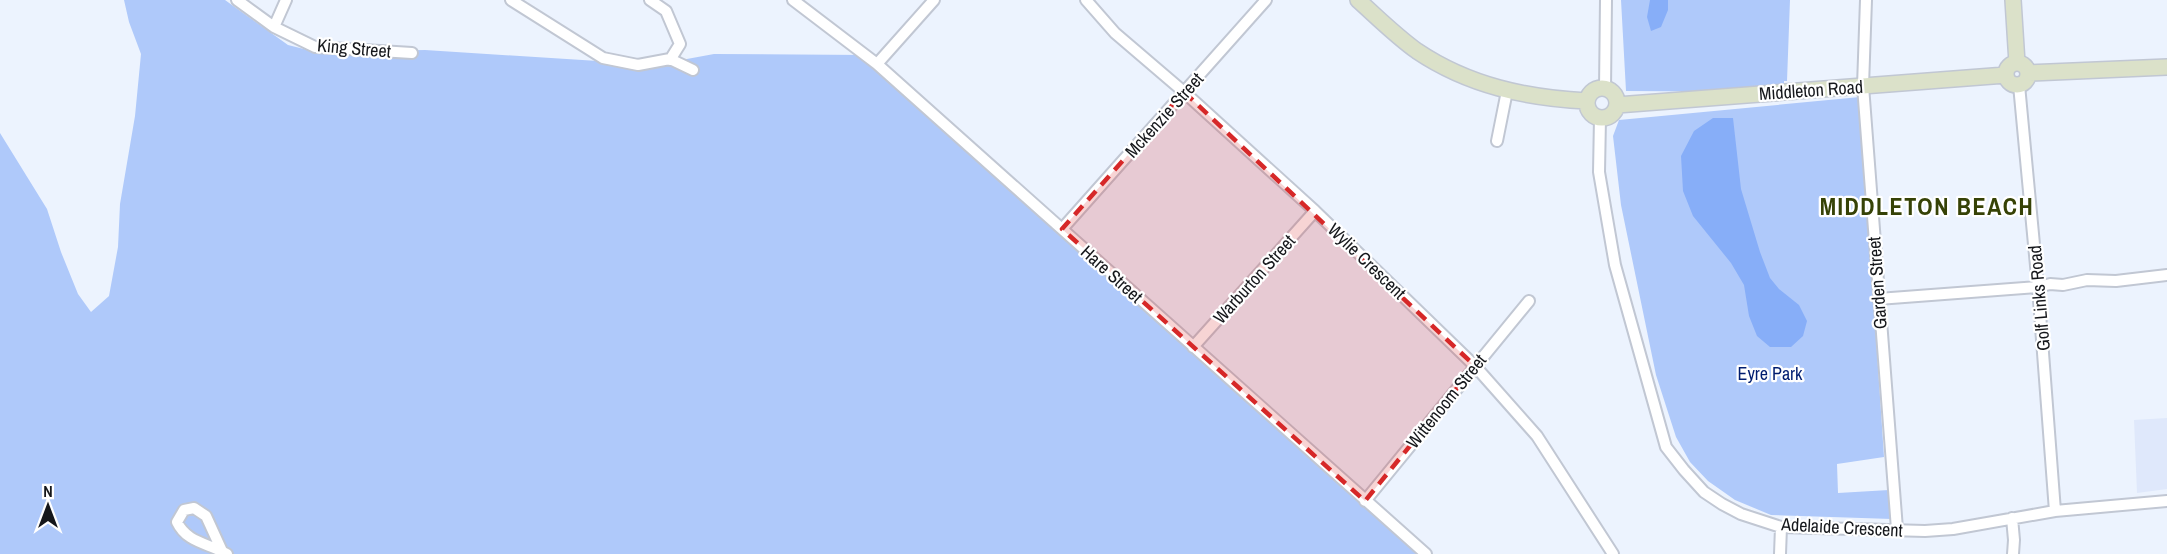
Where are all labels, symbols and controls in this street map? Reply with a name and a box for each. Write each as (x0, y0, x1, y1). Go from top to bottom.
street label: King Street (316, 32, 392, 64)
street label: Mckenzie Street (1119, 67, 1209, 163)
street label: Middleton Road (1758, 74, 1864, 106)
district label: MIDDLETON BEACH (1820, 190, 2034, 222)
street label: Wylie Crescent (1322, 217, 1412, 305)
street label: Warburton Street (1207, 229, 1301, 329)
street label: Garden Street (1861, 236, 1893, 330)
street label: Hare Street (1076, 239, 1148, 309)
street label: Golf Links Road (2022, 244, 2056, 352)
street label: Wittenoom Street (1400, 349, 1492, 453)
park label: Eyre Park (1738, 361, 1803, 386)
north arrow (18, 476, 78, 536)
text: N (43, 480, 53, 502)
street label: Adelaide Crescent (1780, 511, 1903, 543)

